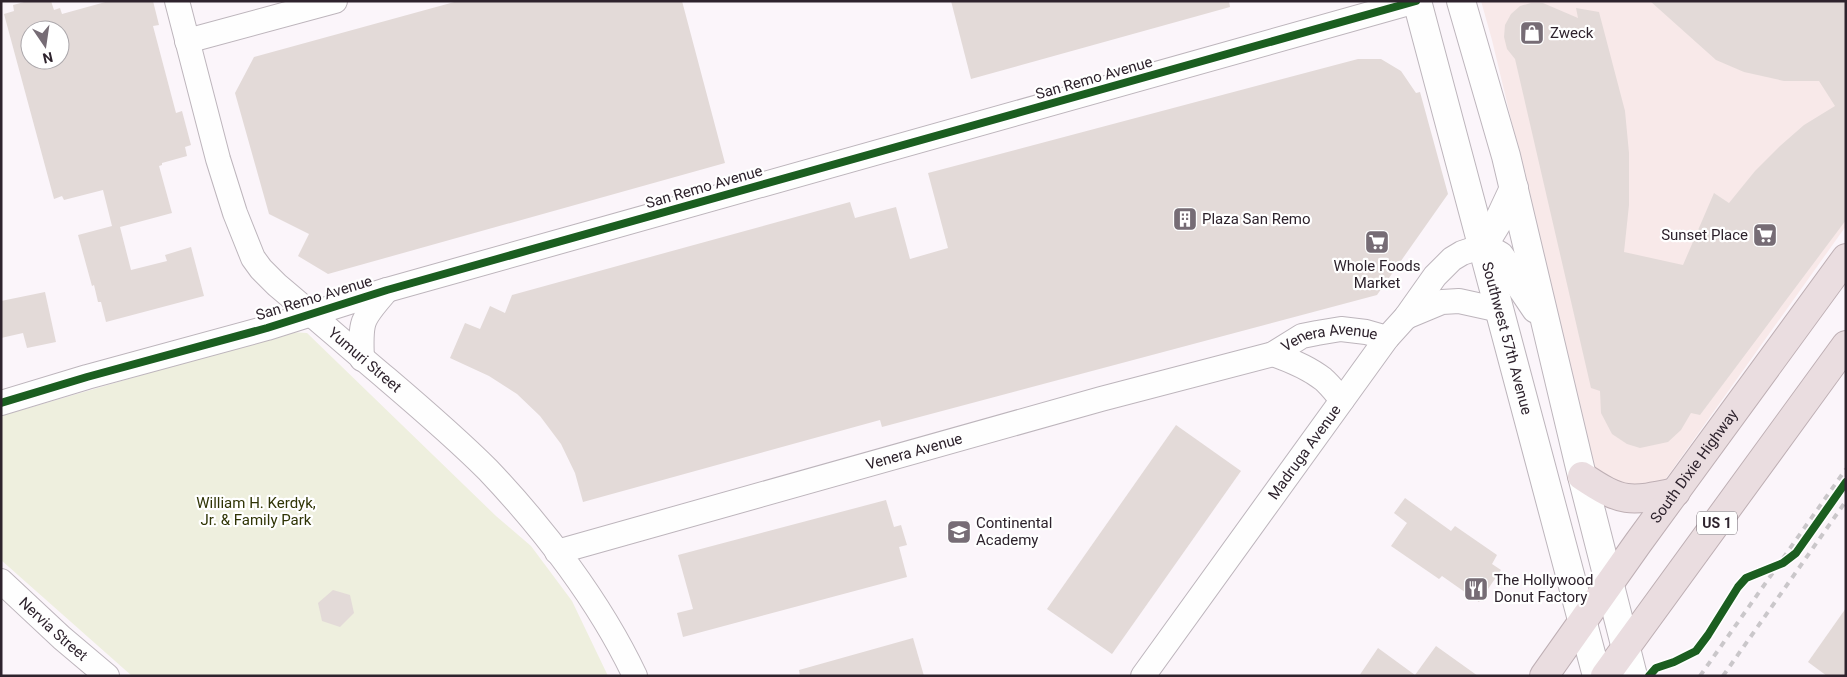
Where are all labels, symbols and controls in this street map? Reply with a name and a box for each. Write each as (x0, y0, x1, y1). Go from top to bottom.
north arrow (20, 20, 70, 70)
shop icon: Zweck (1519, 20, 1545, 46)
place label: Zweck (1550, 24, 1594, 42)
text: N (41, 49, 55, 67)
street label: San Remo Avenue (1033, 53, 1155, 103)
street label: San Remo Avenue (643, 162, 765, 212)
building icon: Plaza San Remo (1172, 206, 1198, 232)
place label: Plaza San Remo (1202, 210, 1311, 228)
supermarket icon: Sunset Place (1752, 222, 1778, 248)
place label: Sunset Place (1661, 226, 1748, 244)
supermarket icon: Whole Foods Market (1364, 229, 1390, 255)
place label: Whole Foods Market (1334, 257, 1420, 292)
street label: Southwest 57th Avenue (1478, 260, 1536, 417)
street label: San Remo Avenue (254, 272, 374, 324)
street label: Venera Avenue (1278, 320, 1380, 356)
street label: Yumuri Street (324, 324, 405, 396)
street label: Madruga Avenue (1264, 401, 1345, 503)
street label: South Dixie Highway (1647, 406, 1742, 527)
street label: Venera Avenue (864, 429, 964, 474)
park label: William H. Kerdyk, Jr. & Family Park (196, 494, 316, 529)
road number: US 1 (1697, 512, 1737, 534)
place label: Continental Academy (976, 514, 1052, 549)
school or university icon: Continental Academy (946, 519, 972, 545)
place label: The Hollywood Donut Factory (1494, 571, 1593, 606)
restaurant icon: The Hollywood Donut Factory (1463, 576, 1489, 602)
street label: Nervia Street (15, 593, 91, 665)

